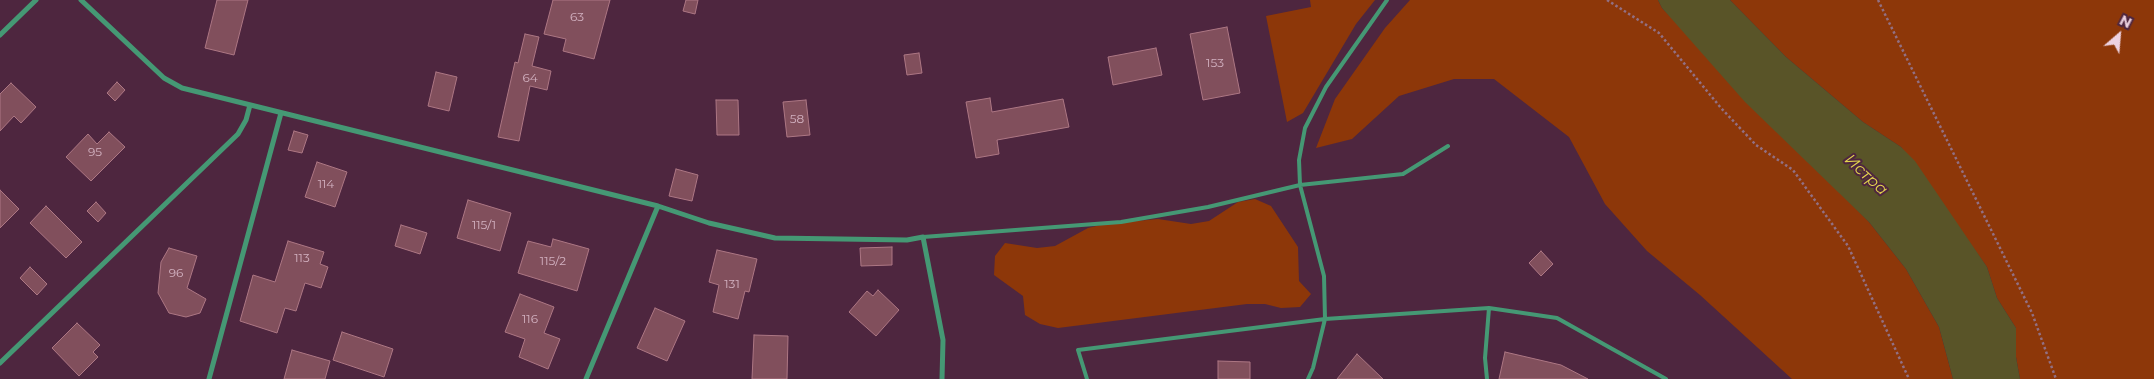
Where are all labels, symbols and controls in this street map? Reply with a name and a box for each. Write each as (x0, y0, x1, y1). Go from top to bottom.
house number: 63 (570, 10, 584, 24)
north arrow (2094, 10, 2144, 60)
text: N (2117, 11, 2135, 32)
house number: 153 (1206, 56, 1224, 70)
house number: 64 (522, 71, 538, 85)
house number: 58 (790, 112, 804, 126)
house number: 95 (88, 145, 102, 159)
water label: Истра (1840, 150, 1892, 200)
house number: 114 (318, 177, 334, 191)
house number: 115/1 (472, 218, 496, 232)
house number: 113 (294, 251, 310, 265)
house number: 115/2 (540, 254, 566, 268)
house number: 96 (169, 266, 183, 280)
house number: 131 (724, 277, 740, 291)
house number: 116 (522, 312, 538, 326)

